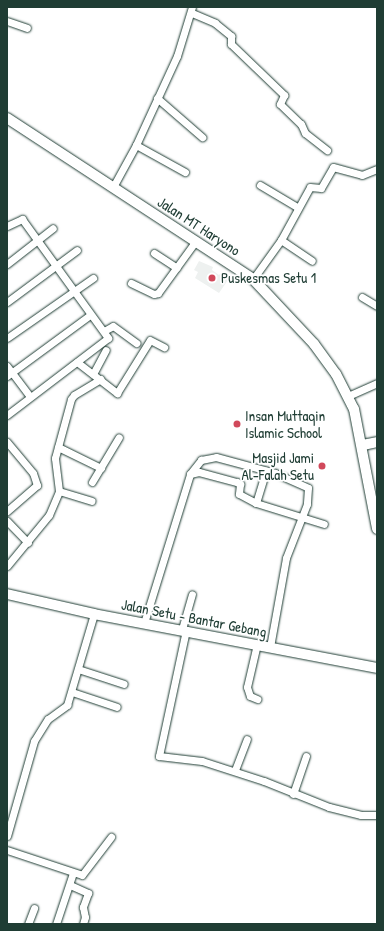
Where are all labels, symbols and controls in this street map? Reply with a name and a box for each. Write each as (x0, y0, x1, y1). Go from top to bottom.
street label: Jalan MT Haryono (154, 193, 244, 259)
place label: Puskesmas Setu 1 (221, 269, 316, 287)
marker: Puskesmas Setu 1 (206, 272, 218, 284)
place label: Insan Muttaqin Islamic School (245, 406, 325, 441)
marker: Insan Muttaqin Islamic School (232, 419, 242, 429)
place label: Masjid Jami Al-Falah Setu (241, 448, 314, 483)
marker: Masjid Jami Al-Falah Setu (317, 461, 327, 471)
street label: Jalan Setu - Bantar Gebang (120, 595, 268, 641)

